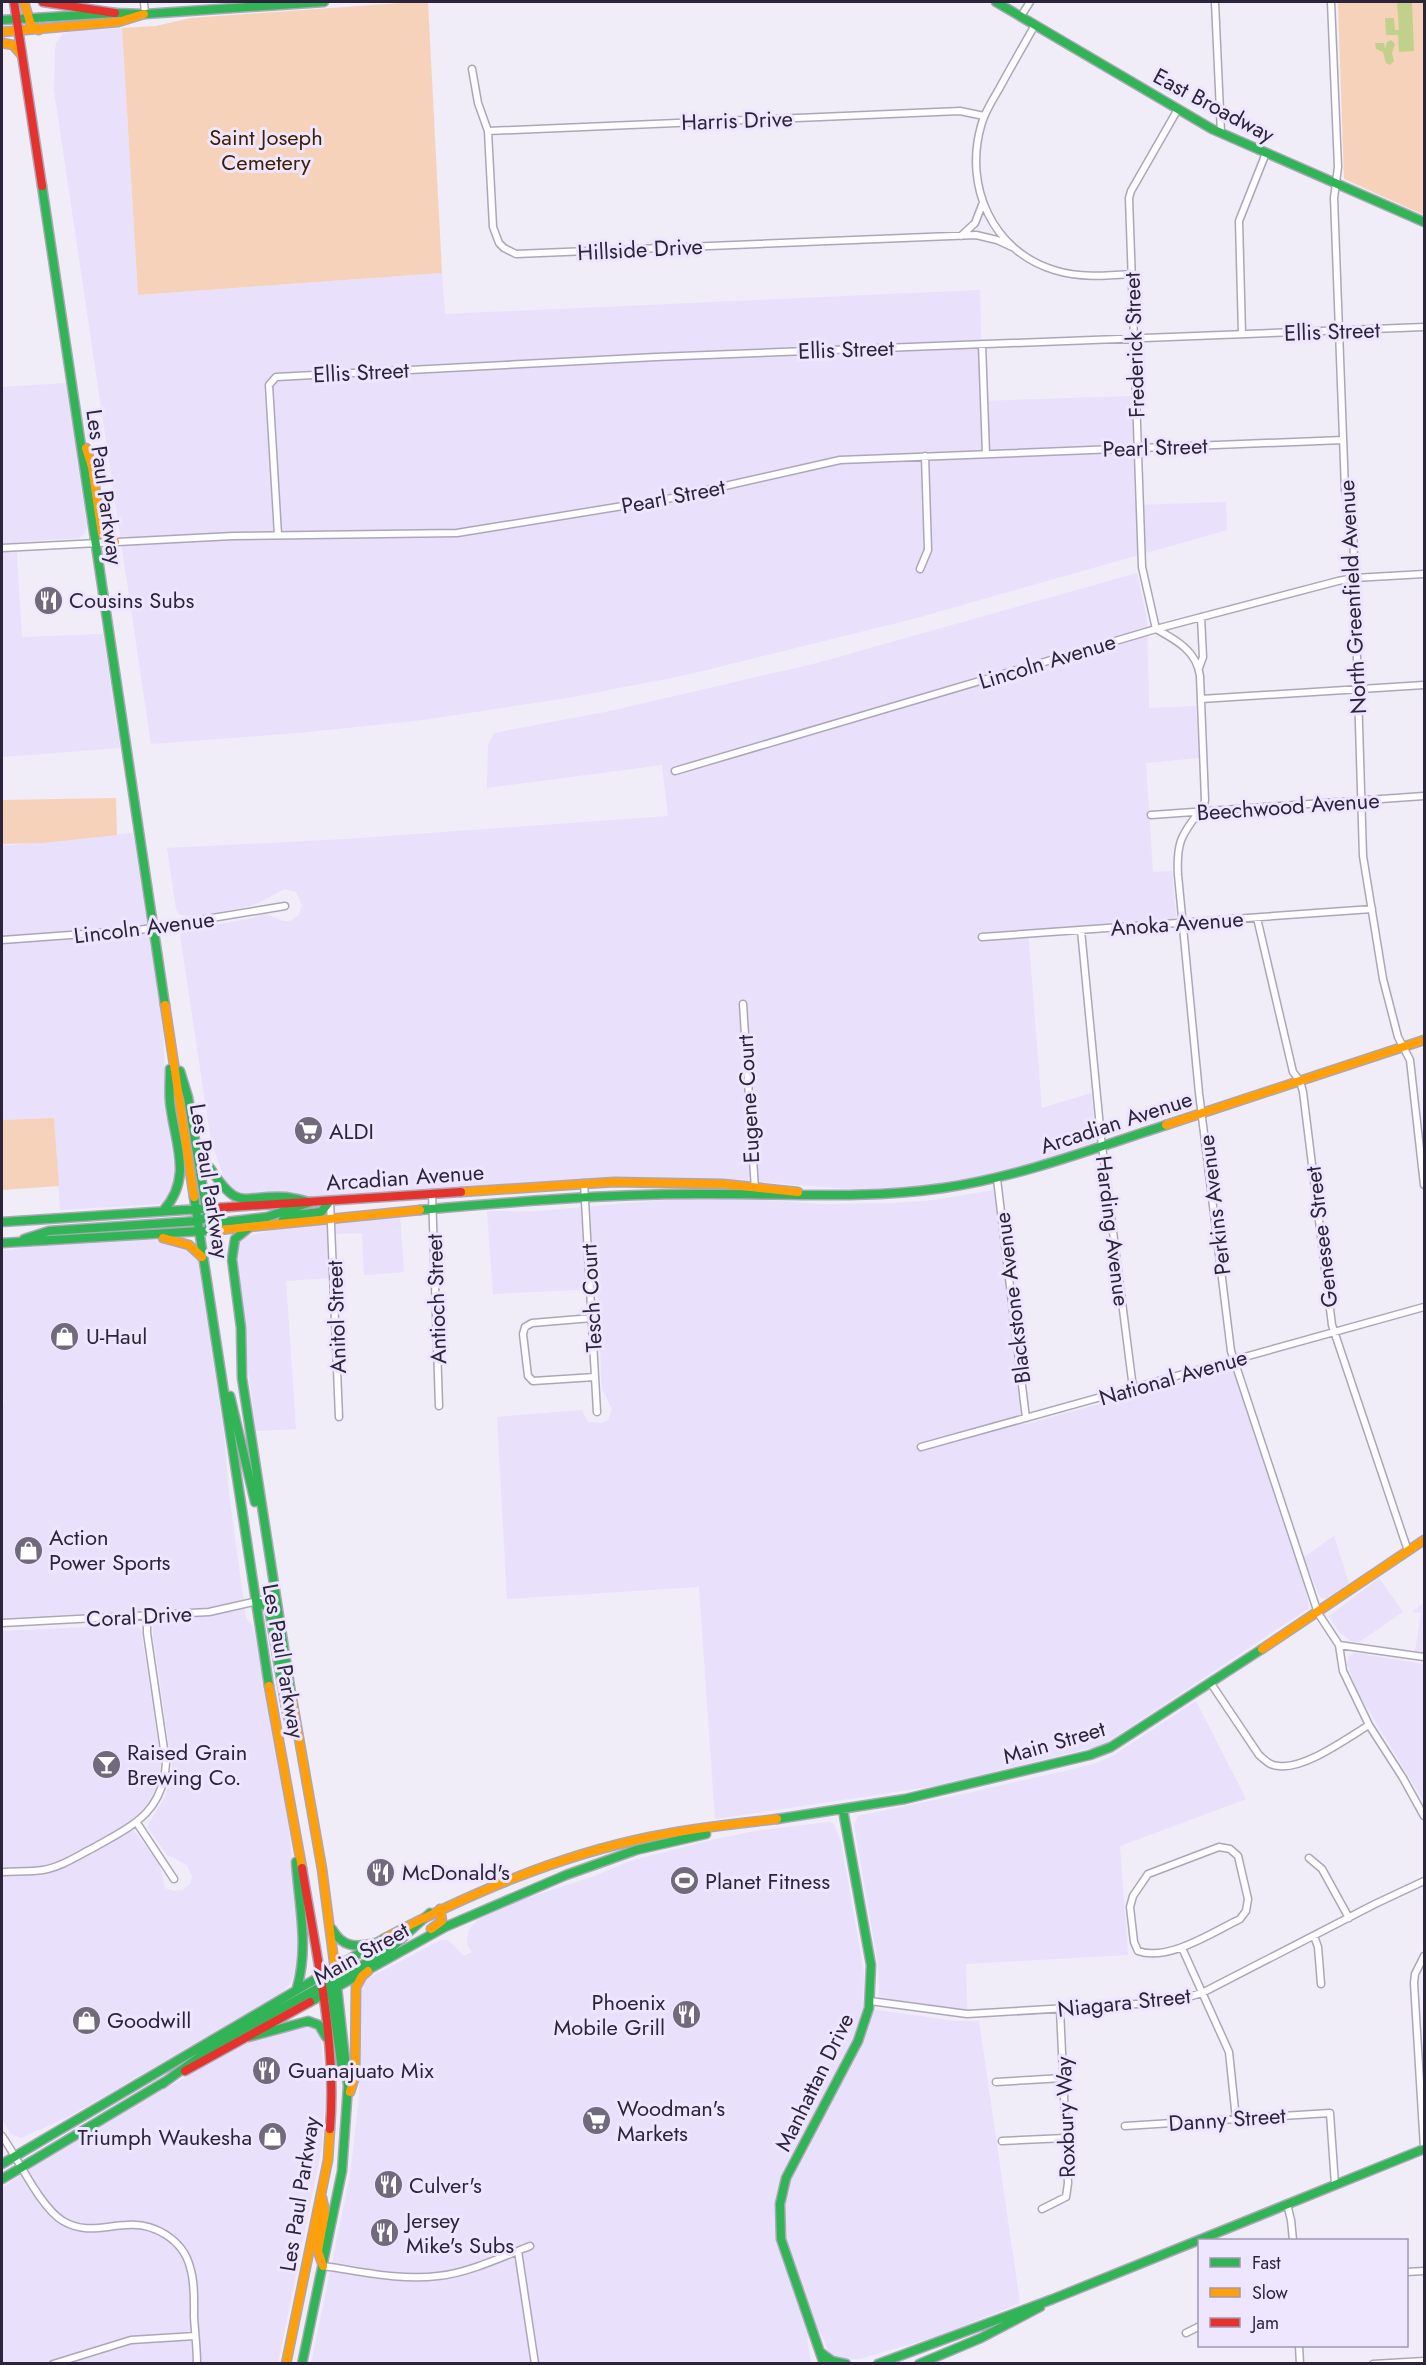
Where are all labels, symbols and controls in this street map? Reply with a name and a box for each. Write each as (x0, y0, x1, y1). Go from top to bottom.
street label: East Broadway (1148, 60, 1281, 151)
street label: Harris Drive (681, 102, 793, 138)
park label: Saint Joseph Cemetery (209, 121, 323, 178)
street label: Hillside Drive (576, 230, 704, 268)
street label: Frederick Street (1115, 271, 1153, 418)
street label: Ellis Street (1284, 313, 1381, 349)
street label: Ellis Street (798, 331, 895, 367)
street label: Ellis Street (312, 353, 410, 390)
street label: Les Paul Parkway (78, 407, 132, 567)
street label: Pearl Street (1102, 429, 1209, 465)
street label: Pearl Street (618, 470, 728, 522)
street label: North Greenfield Avenue (1330, 479, 1374, 715)
restaurant icon: Cousins Subs (32, 584, 64, 616)
place label: Cousins Subs (69, 584, 194, 616)
street label: Lincoln Avenue (975, 625, 1119, 697)
street label: Beechwood Avenue (1195, 784, 1381, 828)
street label: Lincoln Avenue (72, 902, 216, 952)
street label: Anoka Avenue (1109, 902, 1245, 944)
street label: Eugene Court (729, 1033, 767, 1164)
street label: Arcadian Avenue (1036, 1082, 1196, 1162)
street label: Les Paul Parkway (182, 1101, 238, 1261)
supermarket icon: ALDI (292, 1115, 324, 1147)
place label: ALDI (329, 1115, 374, 1147)
street label: Perkins Avenue (1190, 1133, 1238, 1277)
street label: Harding Avenue (1088, 1154, 1138, 1308)
street label: Arcadian Avenue (325, 1156, 485, 1198)
street label: Genesee Street (1296, 1164, 1346, 1309)
street label: Blackstone Avenue (986, 1211, 1038, 1385)
street label: Antioch Street (418, 1233, 454, 1365)
street label: Tesch Court (572, 1242, 610, 1353)
street label: Anitol Street (318, 1259, 354, 1374)
shop icon: U-Haul (49, 1320, 81, 1352)
place label: U-Haul (86, 1320, 147, 1352)
street label: National Avenue (1095, 1341, 1251, 1413)
place label: Action Power Sports (49, 1521, 171, 1578)
shop icon: Action Power Sports (12, 1534, 44, 1566)
street label: Les Paul Parkway (255, 1581, 313, 1741)
street label: Coral Drive (85, 1597, 193, 1635)
street label: Main Street (999, 1712, 1109, 1772)
place label: Raised Grain Brewing Co. (127, 1736, 247, 1793)
bar icon: Raised Grain Brewing Co. (90, 1749, 122, 1781)
restaurant icon: McDonald's (365, 1856, 397, 1888)
place label: McDonald's (402, 1856, 510, 1888)
sports icon: Planet Fitness (668, 1865, 700, 1897)
place label: Planet Fitness (705, 1865, 830, 1897)
street label: Main Street (307, 1913, 415, 1992)
street label: Niagara Street (1056, 1979, 1193, 2025)
place label: Phoenix Mobile Grill (553, 1986, 666, 2043)
restaurant icon: Phoenix Mobile Grill (670, 1999, 702, 2031)
shop icon: Goodwill (70, 2004, 102, 2036)
place label: Goodwill (107, 2004, 191, 2036)
street label: Manhattan Drive (767, 2007, 861, 2157)
restaurant icon: Guanajuato Mix (251, 2054, 283, 2086)
place label: Guanajuato Mix (288, 2054, 434, 2086)
street label: Roxbury Way (1047, 2055, 1083, 2178)
place label: Woodman's Markets (617, 2092, 725, 2149)
street label: Danny Street (1167, 2099, 1287, 2139)
supermarket icon: Woodman's Markets (580, 2105, 612, 2137)
street label: Les Paul Parkway (271, 2114, 327, 2274)
place label: Triumph Waukesha (77, 2121, 252, 2153)
shop icon: Triumph Waukesha (257, 2121, 289, 2153)
restaurant icon: Culver's (372, 2169, 404, 2201)
place label: Culver's (409, 2169, 482, 2201)
place label: Jersey Mike's Subs (403, 2204, 514, 2261)
restaurant icon: Jersey Mike's Subs (369, 2217, 401, 2249)
legend (1198, 2239, 1408, 2347)
text: Fast (1252, 2250, 1281, 2276)
text: Slow (1252, 2280, 1289, 2306)
text: Jam (1250, 2310, 1279, 2336)

